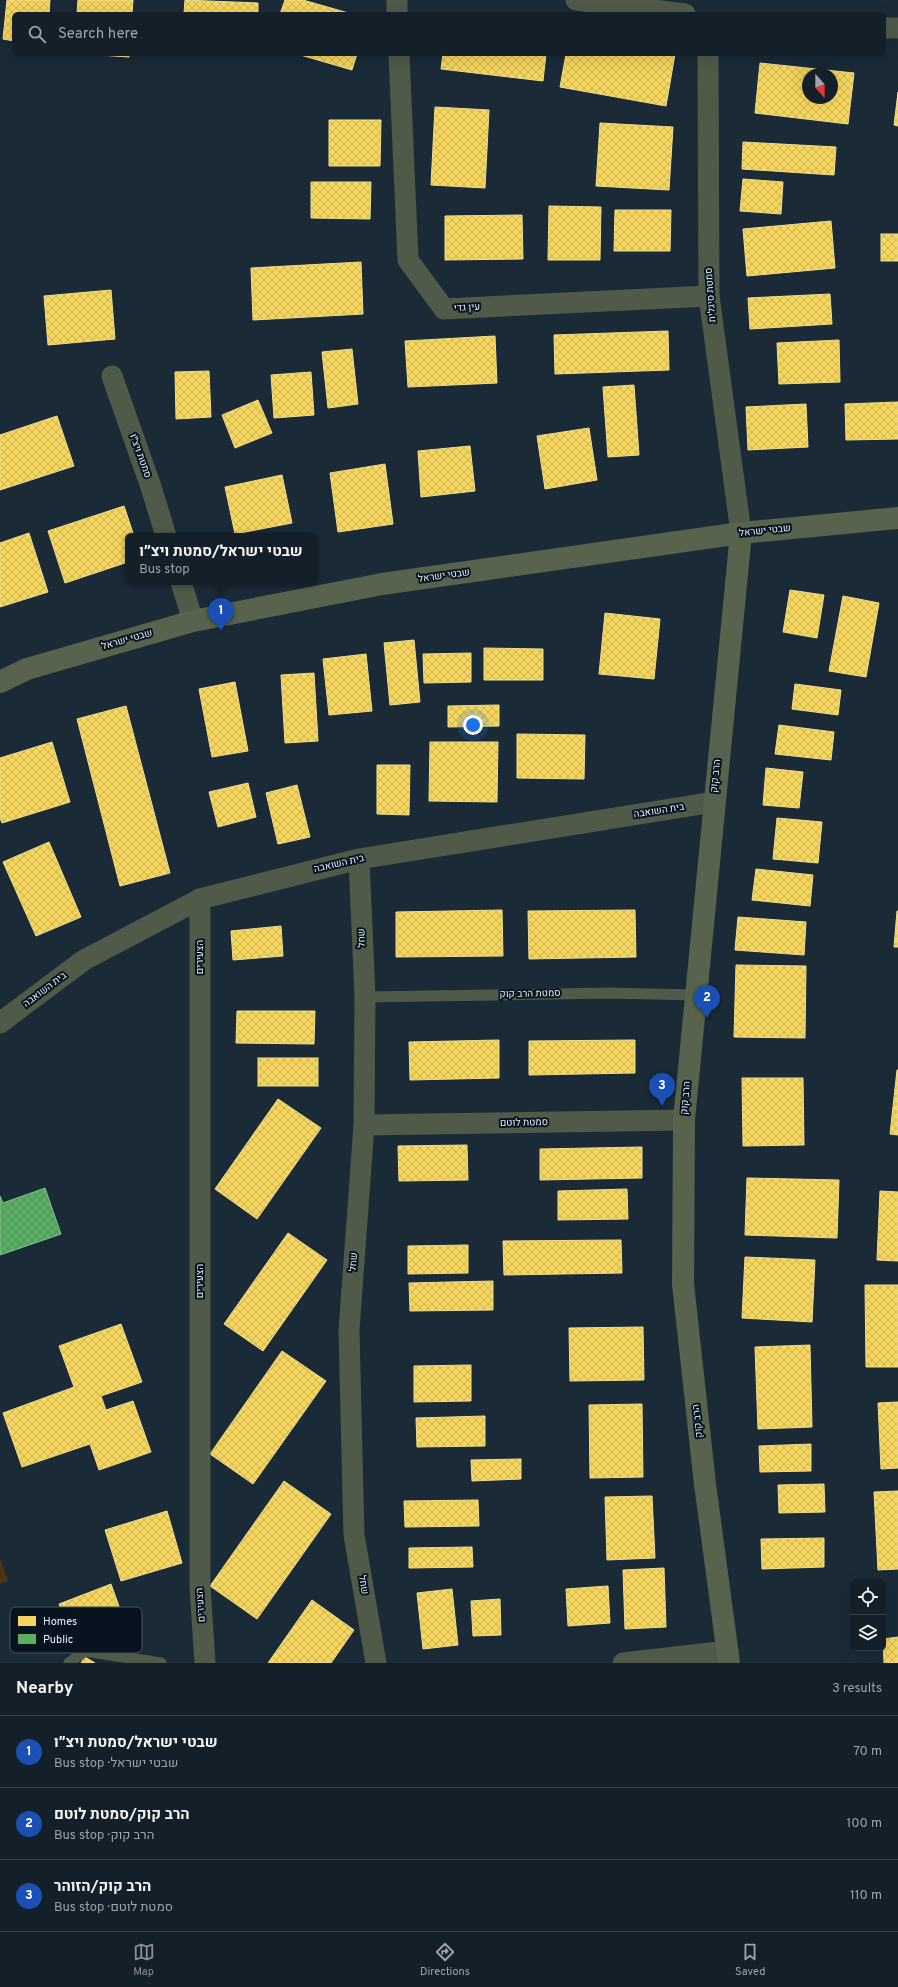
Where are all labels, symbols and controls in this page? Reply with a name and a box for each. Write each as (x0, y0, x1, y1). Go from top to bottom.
search box (12, 12, 886, 56)
icon: search (26, 23, 48, 45)
text: Search here (58, 25, 138, 44)
north arrow (802, 68, 838, 104)
street label: סמטת סיגלית (703, 267, 719, 323)
street label: עין גדי (454, 301, 480, 315)
street label: סמטת ויצ"ו (126, 432, 154, 480)
street label: שבטי ישראל (738, 522, 792, 540)
popup (125, 533, 317, 585)
text: שבטי ישראל/סמטת ויצ״ו (139, 543, 303, 562)
text: Bus stop (139, 562, 190, 578)
street label: שבטי ישראל (417, 566, 471, 586)
pin: 1 (208, 598, 234, 631)
street label: שבטי ישראל (100, 627, 154, 653)
your location (463, 715, 483, 735)
street label: הרב קוק (708, 758, 724, 793)
street label: בית השואבה (633, 800, 686, 821)
street label: בית השואבה (313, 852, 366, 876)
street label: שחל (355, 928, 369, 948)
street label: הצעירים (194, 940, 207, 974)
street label: בית השואבה (21, 969, 70, 1011)
pin: 2 (694, 985, 720, 1018)
street label: סמטת הרב קוק (499, 987, 561, 1001)
pin: 3 (649, 1073, 675, 1106)
street label: הרב קוק (678, 1080, 694, 1115)
street label: סמטת לוטם (500, 1116, 548, 1130)
street label: שחל (347, 1252, 361, 1272)
street label: הצעירים (194, 1264, 207, 1298)
street label: הרב קוק (690, 1403, 706, 1438)
street label: שחל (355, 1574, 371, 1596)
map controls (850, 1579, 886, 1651)
button: locate (850, 1579, 886, 1615)
street label: הצעירים (193, 1587, 209, 1623)
legend (10, 1607, 142, 1653)
text: Homes (43, 1615, 77, 1629)
button: layers (850, 1615, 886, 1651)
text: Public (43, 1633, 73, 1647)
text: Nearby (16, 1678, 73, 1700)
text: 3 results (832, 1681, 882, 1697)
text: שבטי ישראל/סמטת ויצ״ו (54, 1734, 218, 1753)
text: 1 (26, 1744, 32, 1760)
text: 70 m (853, 1744, 882, 1760)
text: Bus stop · שבטי ישראל (54, 1756, 178, 1772)
text: הרב קוק/סמטת לוטם (54, 1806, 190, 1825)
text: 2 (25, 1816, 33, 1832)
text: 100 m (846, 1816, 882, 1832)
text: Bus stop · הרב קוק (54, 1828, 154, 1844)
text: הרב קוק/הזוהר (54, 1878, 151, 1897)
text: 3 (25, 1888, 33, 1904)
text: 110 m (850, 1888, 882, 1904)
text: Bus stop · סמטת לוטם (54, 1900, 173, 1916)
tab: Map (133, 1941, 155, 1979)
tab: Directions (420, 1941, 470, 1979)
tab: Saved (735, 1941, 765, 1979)

